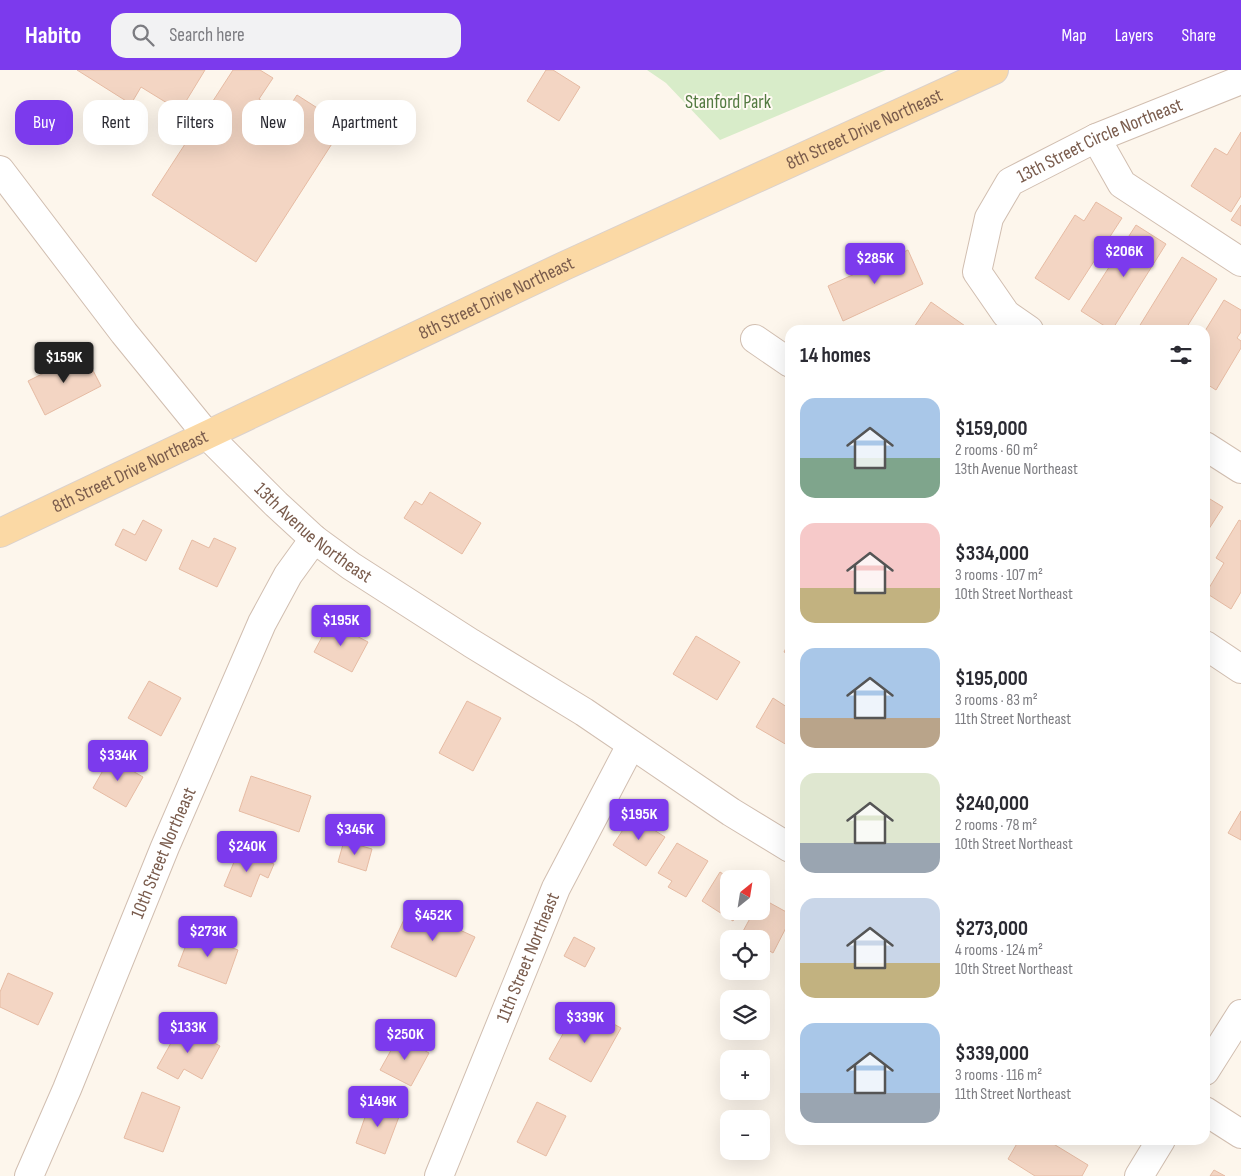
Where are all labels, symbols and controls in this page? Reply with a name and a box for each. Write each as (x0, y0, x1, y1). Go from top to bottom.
search box (111, 13, 461, 58)
text: Habito (25, 21, 81, 50)
icon: search (129, 21, 157, 49)
text: Search here (169, 24, 245, 47)
text: Map (1062, 25, 1087, 46)
text: Layers (1115, 25, 1154, 46)
text: Share (1182, 25, 1216, 46)
street label: 8th Street Drive Northeast (782, 83, 946, 175)
park label: Stanford Park (685, 91, 772, 114)
street label: 13th Street Circle Northeast (1013, 93, 1186, 188)
chip: Buy (15, 100, 73, 145)
chip: Rent (83, 100, 148, 145)
chip: Filters (158, 100, 232, 145)
chip: New (242, 100, 304, 145)
chip: Apartment (314, 100, 416, 145)
pin: $206K (1089, 236, 1159, 278)
pin: $285K (840, 242, 910, 285)
text: $206K (1105, 242, 1143, 261)
text: $285K (856, 249, 894, 268)
street label: 8th Street Drive Northeast (415, 251, 578, 345)
icon: filters (1167, 341, 1195, 369)
pin: $159K (29, 342, 99, 384)
text: 14 homes (800, 343, 871, 368)
text: $159K (46, 348, 83, 367)
text: $159,000 (955, 416, 1028, 441)
icon: home (840, 418, 900, 478)
street label: 8th Street Drive Northeast (49, 425, 212, 518)
text: 2 rooms · 60 m² (955, 441, 1038, 460)
text: 13th Avenue Northeast (955, 460, 1078, 479)
street label: 13th Avenue Northeast (250, 478, 376, 588)
text: $334,000 (955, 541, 1029, 566)
icon: home (840, 543, 900, 603)
text: 3 rooms · 107 m² (955, 566, 1043, 585)
text: 10th Street Northeast (955, 585, 1073, 604)
pin: $195K (306, 604, 376, 647)
text: $195K (323, 611, 359, 630)
text: $195,000 (955, 666, 1028, 691)
icon: home (840, 668, 900, 728)
text: 3 rooms · 83 m² (955, 691, 1038, 710)
text: 11th Street Northeast (955, 710, 1071, 729)
pin: $334K (83, 740, 153, 782)
text: $334K (99, 746, 137, 765)
street label: 10th Street Northeast (126, 784, 201, 922)
text: $240,000 (955, 791, 1029, 816)
icon: home (840, 793, 900, 853)
pin: $195K (604, 798, 674, 841)
text: $195K (621, 805, 657, 824)
pin: $345K (320, 814, 390, 856)
text: 2 rooms · 78 m² (955, 816, 1037, 835)
text: $345K (336, 820, 374, 839)
pin: $240K (212, 830, 282, 873)
text: 10th Street Northeast (955, 835, 1073, 854)
text: $240K (228, 837, 266, 856)
north arrow (720, 870, 770, 920)
map controls (720, 870, 770, 1160)
street label: 11th Street Northeast (491, 889, 565, 1026)
pin: $452K (398, 900, 468, 942)
text: $452K (414, 906, 452, 925)
pin: $273K (173, 916, 243, 958)
text: $273,000 (955, 916, 1028, 941)
icon: home (840, 918, 900, 978)
text: $273K (189, 922, 227, 941)
button: locate (720, 930, 770, 980)
text: 4 rooms · 124 m² (955, 941, 1043, 960)
text: 10th Street Northeast (955, 960, 1073, 979)
button: layers (720, 990, 770, 1040)
pin: $339K (550, 1002, 620, 1044)
text: $339K (566, 1008, 604, 1027)
pin: $133K (153, 1012, 223, 1054)
text: $133K (170, 1018, 206, 1037)
pin: $250K (370, 1018, 440, 1061)
text: $250K (386, 1025, 424, 1044)
text: $339,000 (955, 1041, 1029, 1066)
icon: home (840, 1043, 900, 1103)
button: + (720, 1050, 770, 1100)
text: 3 rooms · 116 m² (955, 1066, 1042, 1085)
text: 11th Street Northeast (955, 1085, 1071, 1104)
pin: $149K (343, 1086, 413, 1128)
text: $149K (359, 1092, 397, 1111)
button: − (720, 1110, 770, 1160)

